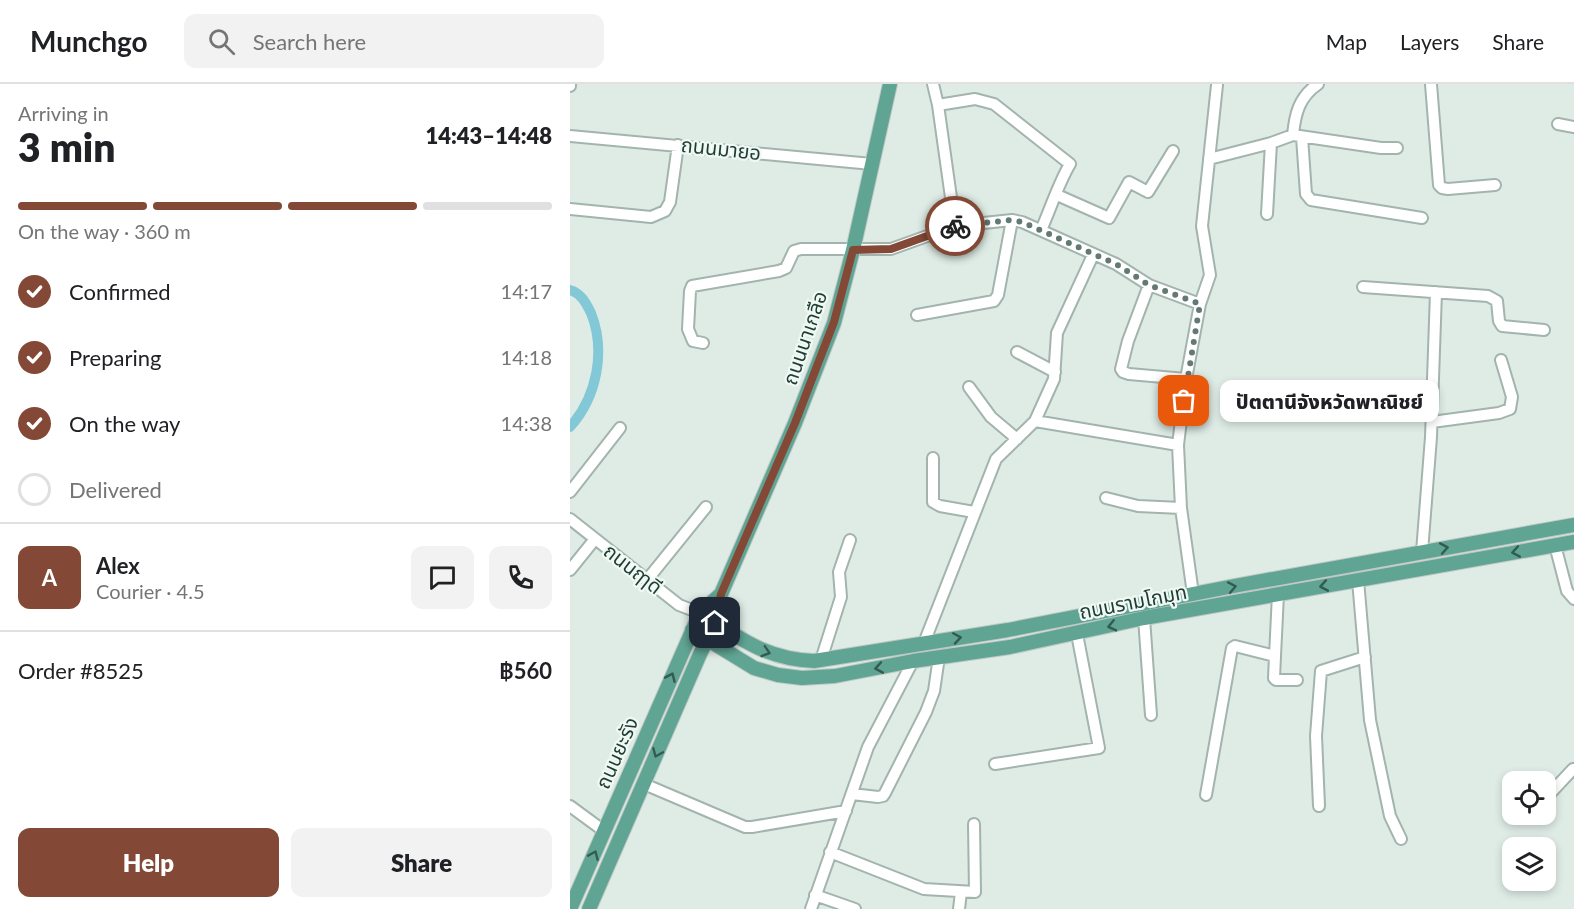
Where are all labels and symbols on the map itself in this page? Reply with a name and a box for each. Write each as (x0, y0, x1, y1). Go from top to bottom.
street label: ถนนมายอ (680, 132, 762, 164)
courier (925, 196, 985, 256)
street label: ถนนนาเกลือ (777, 288, 831, 388)
pin (1158, 375, 1209, 426)
callout: ปัตตานีจังหวัดพาณิชย์ (1220, 380, 1439, 422)
street label: ถนนฤๅดี (599, 538, 668, 599)
one-way arrow (1439, 542, 1449, 555)
one-way arrow (1512, 545, 1522, 558)
street label: ถนนรามโกมุท (1077, 579, 1189, 624)
one-way arrow (1320, 579, 1330, 592)
one-way arrow (1226, 581, 1236, 594)
pin (689, 597, 740, 648)
one-way arrow (1107, 618, 1117, 631)
one-way arrow (953, 632, 962, 644)
one-way arrow (760, 644, 771, 657)
one-way arrow (874, 661, 884, 673)
one-way arrow (664, 672, 676, 683)
street label: ถนนยะรัง (590, 713, 642, 792)
one-way arrow (653, 747, 665, 758)
one-way arrow (586, 851, 598, 862)

